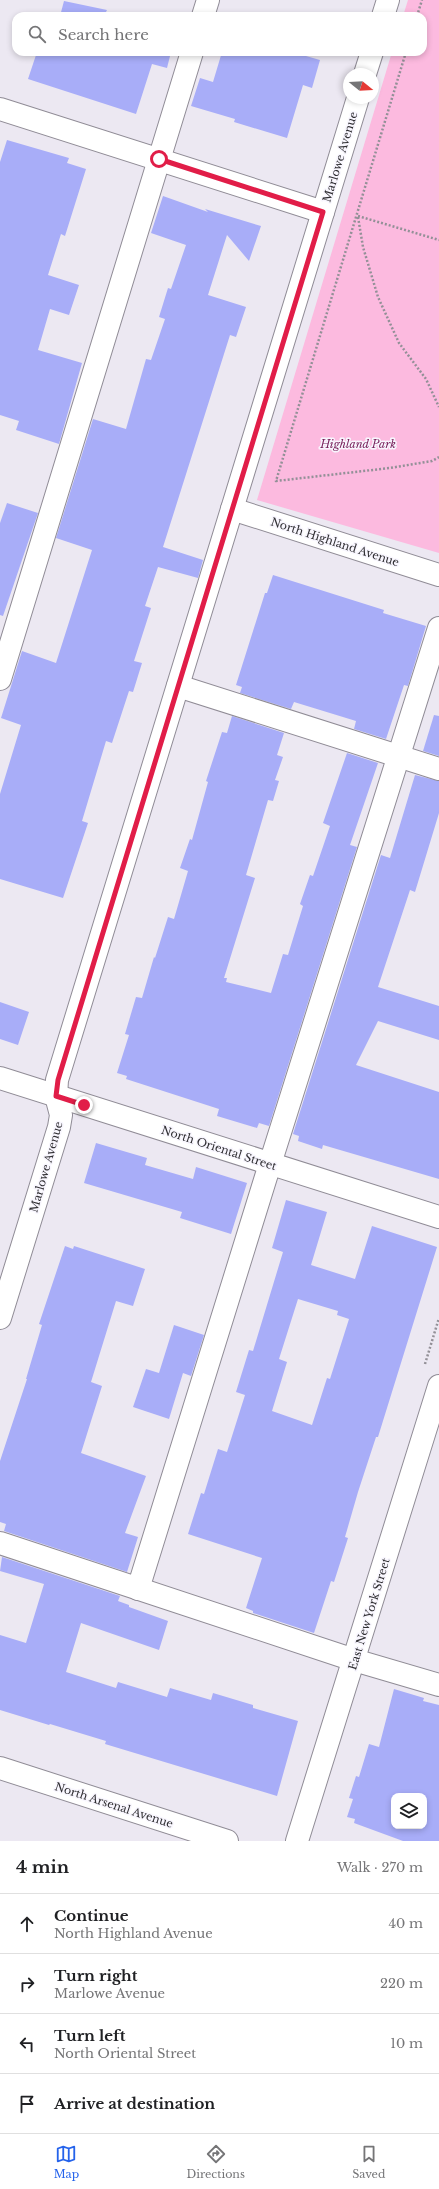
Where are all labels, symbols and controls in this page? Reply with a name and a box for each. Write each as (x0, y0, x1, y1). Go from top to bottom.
search box (12, 12, 427, 56)
icon: search (26, 23, 48, 45)
text: Search here (58, 25, 149, 44)
north arrow (343, 68, 379, 104)
street label: Marlowe Avenue (320, 110, 360, 204)
route start (150, 150, 168, 168)
park label: Highland Park (319, 437, 396, 451)
street label: North Highland Avenue (269, 515, 401, 569)
route end (75, 1096, 93, 1114)
street label: Marlowe Avenue (26, 1120, 66, 1214)
street label: North Oriental Street (160, 1123, 279, 1173)
street label: East New York Street (345, 1556, 393, 1672)
street label: North Arsenal Avenue (53, 1779, 175, 1831)
map controls (391, 1793, 427, 1829)
button: layers (391, 1793, 427, 1829)
text: 4 min (16, 1857, 69, 1878)
text: Walk · 270 m (337, 1859, 423, 1876)
text: Continue (54, 1906, 129, 1925)
icon: ahead (16, 1913, 38, 1935)
text: 40 m (388, 1915, 423, 1932)
text: North Highland Avenue (54, 1925, 213, 1942)
text: Turn right (54, 1966, 137, 1985)
icon: right (16, 1973, 38, 1995)
text: 220 m (380, 1975, 423, 1992)
text: Marlowe Avenue (54, 1985, 165, 2002)
text: Turn left (54, 2026, 125, 2045)
icon: left (16, 2033, 38, 2055)
text: 10 m (390, 2035, 423, 2052)
text: North Oriental Street (54, 2045, 196, 2062)
icon: arrive (16, 2093, 38, 2115)
text: Arrive at destination (54, 2094, 215, 2113)
tab: Map (54, 2143, 79, 2181)
tab: Directions (186, 2143, 245, 2181)
tab: Saved (352, 2143, 385, 2181)

